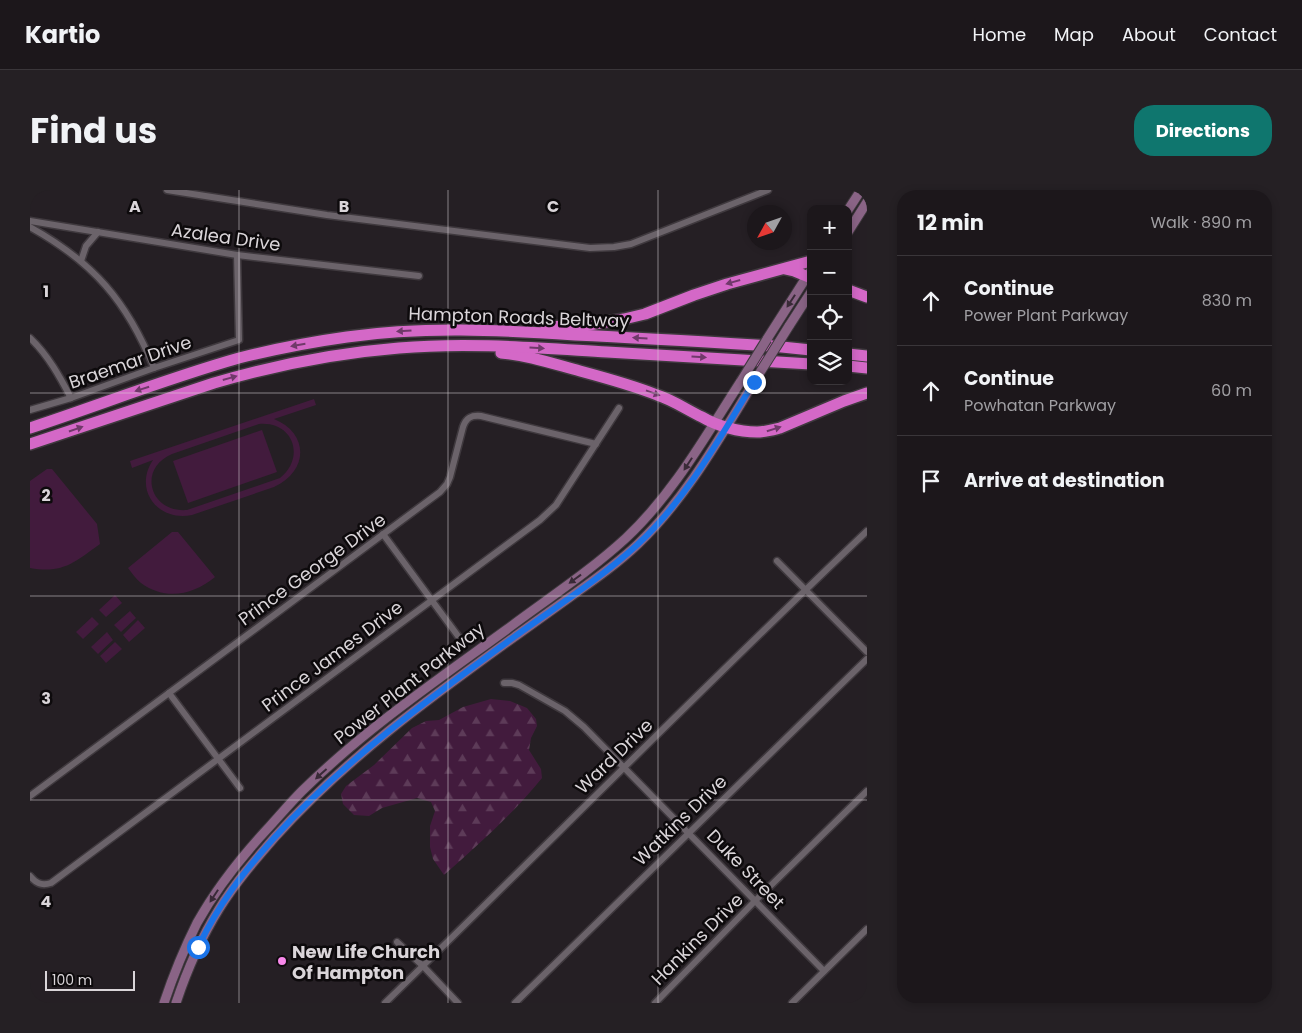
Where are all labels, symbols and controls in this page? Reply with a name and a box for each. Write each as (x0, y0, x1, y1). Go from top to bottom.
text: Kartio (25, 18, 100, 51)
text: Home (972, 22, 1026, 47)
text: Map (1054, 22, 1094, 47)
text: About (1122, 22, 1176, 47)
text: Contact (1204, 22, 1277, 47)
button: Directions (1134, 105, 1272, 156)
text: Find us (30, 106, 157, 155)
text: A (129, 195, 141, 218)
text: B (339, 195, 349, 218)
text: C (547, 195, 559, 218)
north arrow (747, 205, 792, 250)
map controls (807, 205, 852, 385)
button: + (807, 205, 852, 250)
text: 12 min (917, 208, 984, 237)
text: Walk · 890 m (1150, 211, 1252, 234)
street label: Azalea Drive (170, 217, 282, 257)
button: − (807, 250, 852, 295)
text: Continue (964, 275, 1054, 302)
one-way arrow (726, 279, 741, 287)
text: 1 (43, 280, 49, 303)
icon: ahead (917, 287, 945, 315)
text: 830 m (1202, 289, 1252, 312)
one-way arrow (786, 295, 796, 308)
button: locate (807, 295, 852, 340)
street label: Hampton Roads Beltway (408, 301, 630, 333)
text: Power Plant Parkway (964, 304, 1128, 327)
one-way arrow (396, 328, 412, 336)
street label: Braemar Drive (65, 329, 195, 395)
one-way arrow (632, 334, 648, 342)
button: layers (807, 340, 852, 385)
one-way arrow (290, 342, 306, 350)
one-way arrow (529, 344, 545, 352)
one-way arrow (692, 354, 708, 362)
text: Continue (964, 365, 1054, 392)
route end (743, 371, 766, 394)
one-way arrow (223, 373, 238, 381)
icon: ahead (917, 377, 945, 405)
text: 60 m (1211, 379, 1252, 402)
one-way arrow (135, 386, 150, 394)
one-way arrow (646, 389, 661, 397)
text: Powhatan Parkway (964, 394, 1116, 417)
one-way arrow (767, 424, 782, 432)
one-way arrow (69, 425, 84, 432)
one-way arrow (683, 457, 692, 470)
icon: arrive (917, 467, 945, 495)
text: Arrive at destination (964, 467, 1165, 494)
text: 2 (41, 484, 51, 507)
street label: Prince George Drive (233, 507, 391, 631)
one-way arrow (569, 574, 582, 585)
street label: Prince James Drive (256, 595, 408, 717)
street label: Power Plant Parkway (328, 616, 490, 750)
text: 3 (41, 687, 51, 710)
street label: Ward Drive (570, 713, 658, 799)
one-way arrow (315, 768, 327, 780)
street label: Watkins Drive (628, 769, 732, 871)
street label: Duke Street (702, 824, 790, 914)
street label: Hankins Drive (645, 887, 749, 991)
one-way arrow (209, 889, 219, 902)
text: 4 (41, 890, 52, 913)
route start (187, 936, 210, 959)
place label: New Life Church Of Hampton (292, 939, 440, 985)
marker: New Life Church Of Hampton (276, 955, 288, 967)
scale bar (45, 968, 135, 991)
text: 100 m (52, 970, 92, 990)

